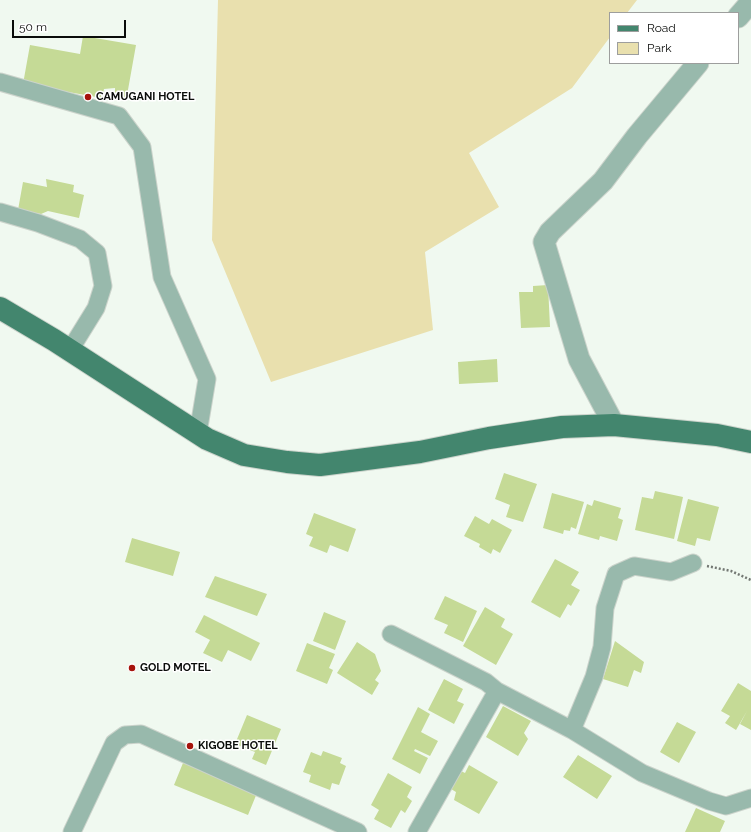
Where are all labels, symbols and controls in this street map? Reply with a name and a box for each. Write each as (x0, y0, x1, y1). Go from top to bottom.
scale bar (14, 12, 128, 38)
legend (609, 12, 739, 64)
text: 50 m (19, 20, 47, 34)
text: Road (647, 21, 676, 35)
text: Park (647, 41, 672, 55)
place label: CAMUGANI HOTEL (96, 90, 194, 104)
marker: CAMUGANI HOTEL (83, 92, 93, 102)
place label: GOLD MOTEL (140, 661, 211, 675)
marker: GOLD MOTEL (127, 663, 137, 673)
place label: KIGOBE HOTEL (198, 739, 278, 753)
marker: KIGOBE HOTEL (185, 741, 195, 751)

